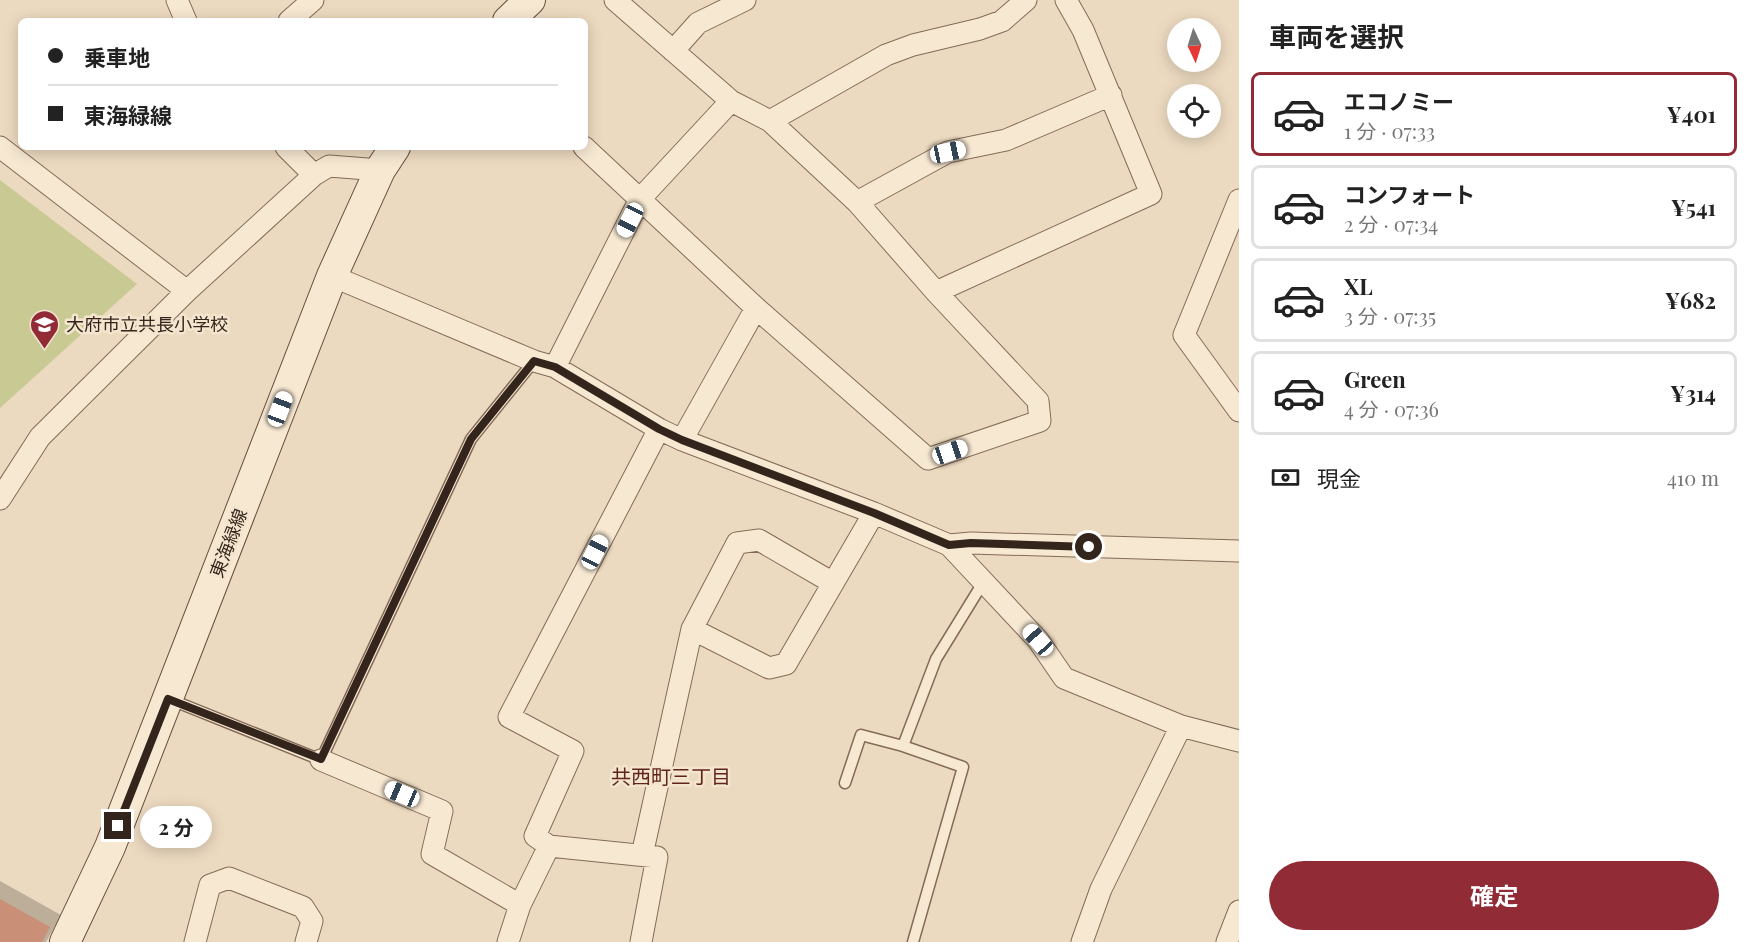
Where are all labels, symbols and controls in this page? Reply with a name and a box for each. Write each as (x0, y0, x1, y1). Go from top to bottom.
north arrow (1167, 18, 1221, 72)
map controls (1167, 18, 1221, 138)
text: 車両を選択 (1269, 18, 1404, 54)
text: 乗車地 (84, 42, 150, 72)
button: locate (1167, 84, 1221, 138)
text: エコノミー (1344, 86, 1454, 116)
icon: car (1272, 87, 1326, 141)
text: ¥401 (1667, 99, 1716, 129)
text: 東海緑線 (84, 100, 172, 130)
text: 1 分 · 07:33 (1344, 117, 1435, 144)
car (929, 139, 967, 165)
text: コンフォート (1344, 179, 1475, 209)
icon: car (1272, 180, 1326, 234)
text: ¥541 (1671, 192, 1716, 222)
car (614, 200, 646, 240)
text: 2 分 · 07:34 (1344, 210, 1438, 237)
text: XL (1344, 271, 1373, 301)
icon: car (1272, 273, 1326, 327)
text: ¥682 (1665, 285, 1716, 315)
text: 3 分 · 07:35 (1344, 302, 1436, 329)
school or university icon: 大府市立共長小学校 (29, 308, 61, 350)
place label: 大府市立共長小学校 (66, 312, 228, 336)
text: Green (1344, 364, 1406, 394)
icon: car (1272, 366, 1326, 420)
text: ¥314 (1670, 378, 1716, 408)
car (265, 389, 295, 429)
text: 4 分 · 07:36 (1344, 395, 1439, 422)
car (930, 438, 970, 466)
icon: cash (1269, 461, 1302, 494)
text: 現金 (1317, 463, 1361, 493)
text: 410 m (1667, 464, 1719, 491)
street label: 東海緑線 (204, 505, 252, 581)
car (579, 532, 611, 572)
route start (1075, 533, 1102, 560)
car (1019, 621, 1057, 659)
district label: 共西町三丁目 (611, 762, 731, 789)
car (382, 779, 422, 809)
callout: 2 分 (139, 805, 211, 847)
route end (104, 812, 131, 839)
text: 2 分 (159, 813, 193, 840)
button: 確定 (1269, 861, 1719, 930)

